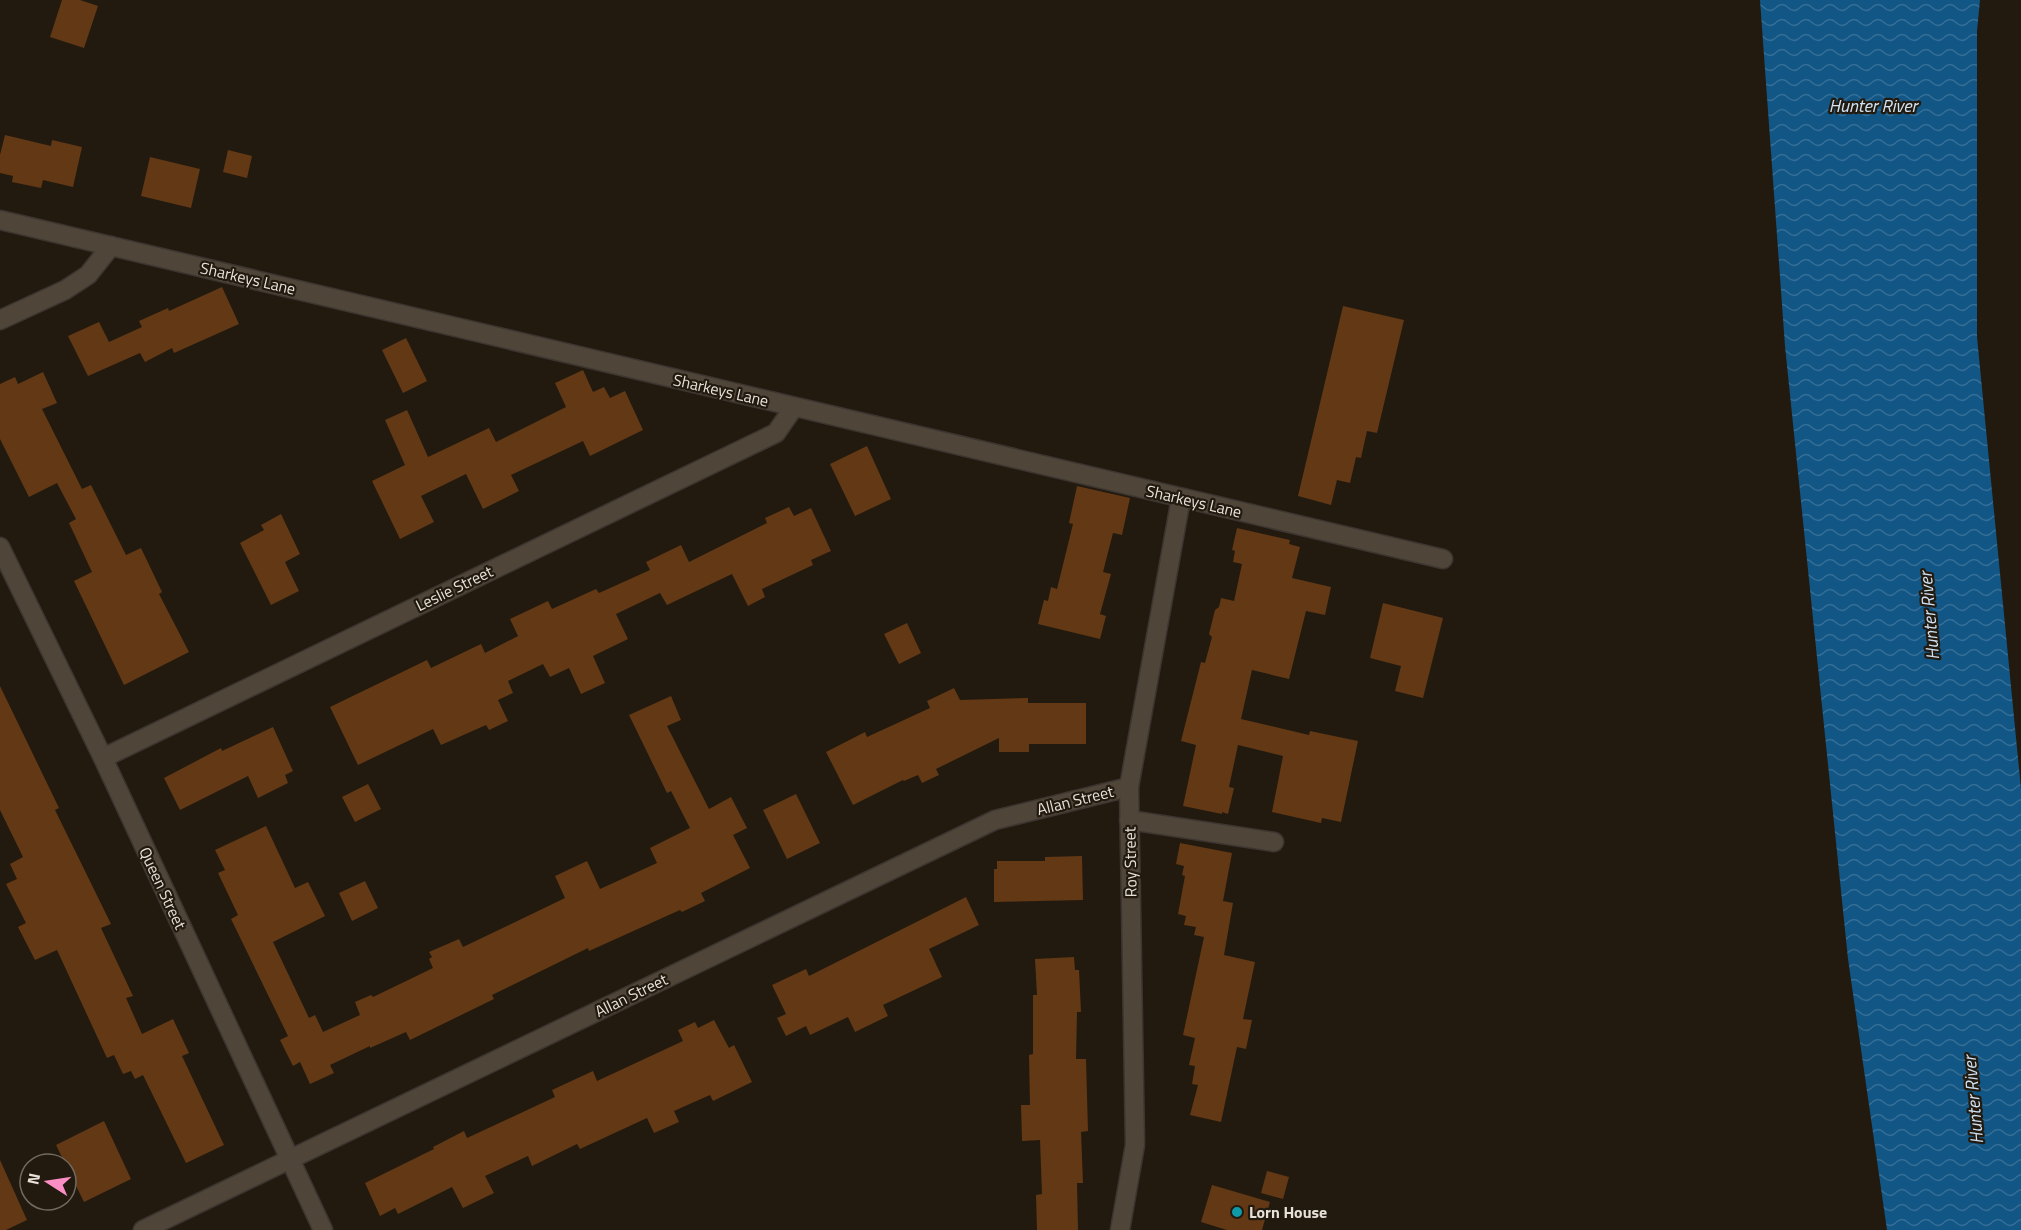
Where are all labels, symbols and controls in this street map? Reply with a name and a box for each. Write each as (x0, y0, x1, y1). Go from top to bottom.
water label: Hunter River (1829, 92, 1920, 119)
street label: Sharkeys Lane (198, 255, 298, 301)
street label: Sharkeys Lane (671, 367, 771, 413)
street label: Sharkeys Lane (1144, 478, 1244, 524)
street label: Leslie Street (411, 559, 497, 617)
water label: Hunter River (1911, 568, 1946, 661)
street label: Allan Street (1034, 779, 1116, 821)
street label: Roy Street (1117, 826, 1143, 897)
street label: Queen Street (133, 843, 193, 934)
street label: Allan Street (591, 967, 672, 1023)
water label: Hunter River (1955, 1052, 1990, 1145)
north arrow (18, 1152, 78, 1212)
text: N (20, 1171, 46, 1187)
place label: Lorn House (1249, 1200, 1327, 1224)
marker: Lorn House (1230, 1205, 1244, 1219)

